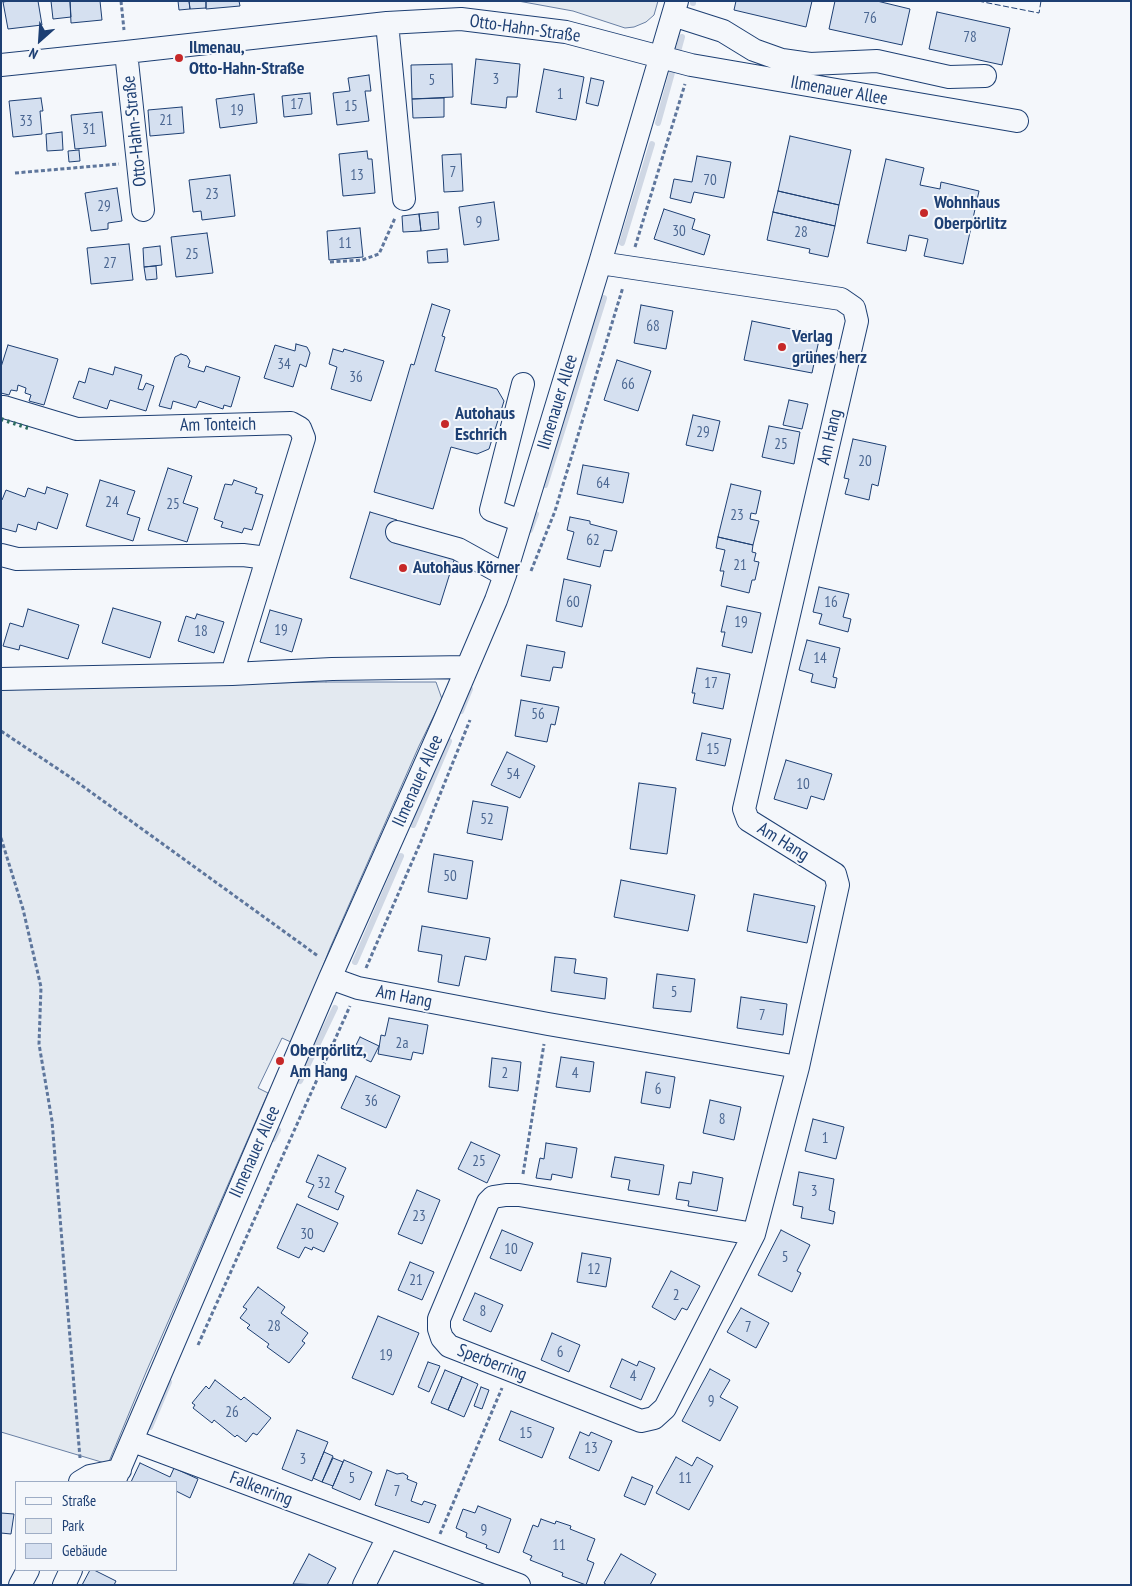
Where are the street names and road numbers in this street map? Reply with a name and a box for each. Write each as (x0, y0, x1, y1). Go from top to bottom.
street label: Otto-Hahn-Straße (468, 11, 582, 47)
street label: Ilmenauer Allee (789, 72, 889, 110)
street label: Otto-Hahn-Straße (118, 74, 152, 188)
street label: Ilmenauer Allee (533, 352, 583, 452)
street label: Am Hang (813, 407, 847, 467)
street label: Am Tonteich (180, 414, 256, 436)
street label: Ilmenauer Allee (388, 732, 448, 830)
street label: Am Hang (753, 818, 813, 866)
street label: Am Hang (374, 981, 434, 1013)
street label: Ilmenauer Allee (225, 1103, 285, 1201)
street label: Sperberring (454, 1340, 530, 1386)
street label: Falkenring (227, 1467, 295, 1511)

